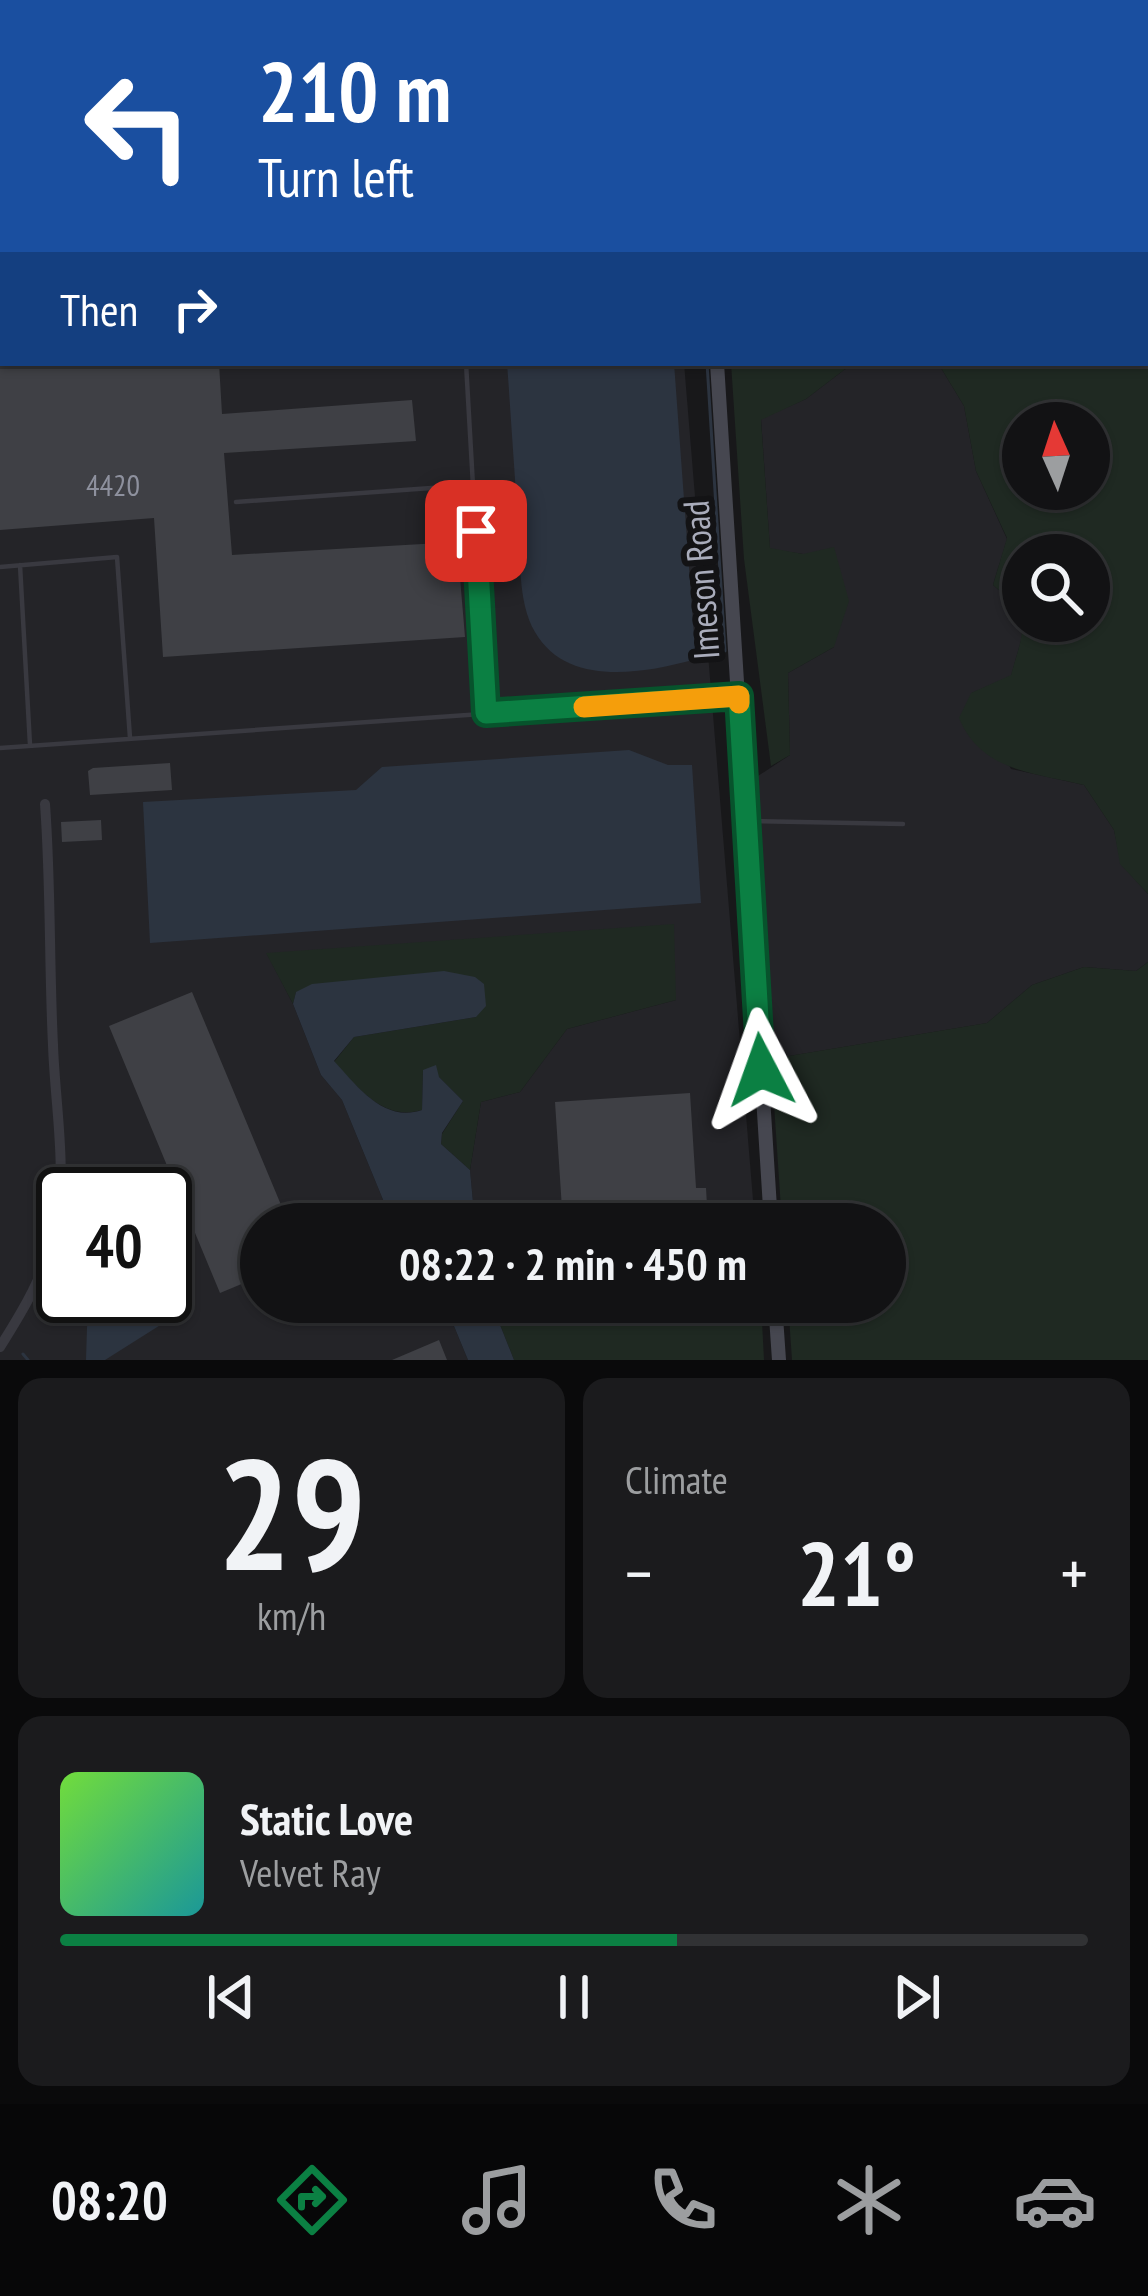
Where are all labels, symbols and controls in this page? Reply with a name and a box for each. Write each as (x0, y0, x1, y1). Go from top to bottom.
text: 210 m (258, 36, 451, 145)
icon: left (60, 48, 216, 204)
text: Turn left (258, 142, 414, 212)
icon: right (162, 276, 228, 342)
text: Then (60, 280, 138, 338)
north arrow (1002, 402, 1110, 510)
map controls (1002, 402, 1110, 642)
house number: 4420 (86, 465, 140, 504)
pin (425, 480, 527, 582)
icon: arrive (443, 498, 509, 564)
street label: Imeson Road (672, 499, 729, 661)
button: search (1002, 534, 1110, 642)
position arrow (698, 1007, 824, 1133)
speed limit sign: 40 (36, 1167, 192, 1323)
text: 08:22 · 2 min · 450 m (399, 1234, 747, 1292)
text: 29 (217, 1411, 366, 1613)
text: Climate (625, 1454, 728, 1505)
text: 21° (797, 1514, 916, 1631)
text: − (625, 1530, 652, 1615)
text: + (1061, 1530, 1088, 1615)
text: km/h (257, 1590, 326, 1641)
text: Static Love (240, 1789, 413, 1847)
text: Velvet Ray (240, 1847, 381, 1898)
icon: previous (198, 1964, 264, 2030)
icon: pause (541, 1964, 607, 2030)
icon: next (884, 1964, 950, 2030)
icon: directions (270, 2158, 354, 2242)
icon: music (455, 2158, 539, 2242)
icon: phone (641, 2158, 725, 2242)
icon: climate (827, 2158, 911, 2242)
icon: car (1013, 2158, 1097, 2242)
text: 08:20 (51, 2165, 168, 2235)

